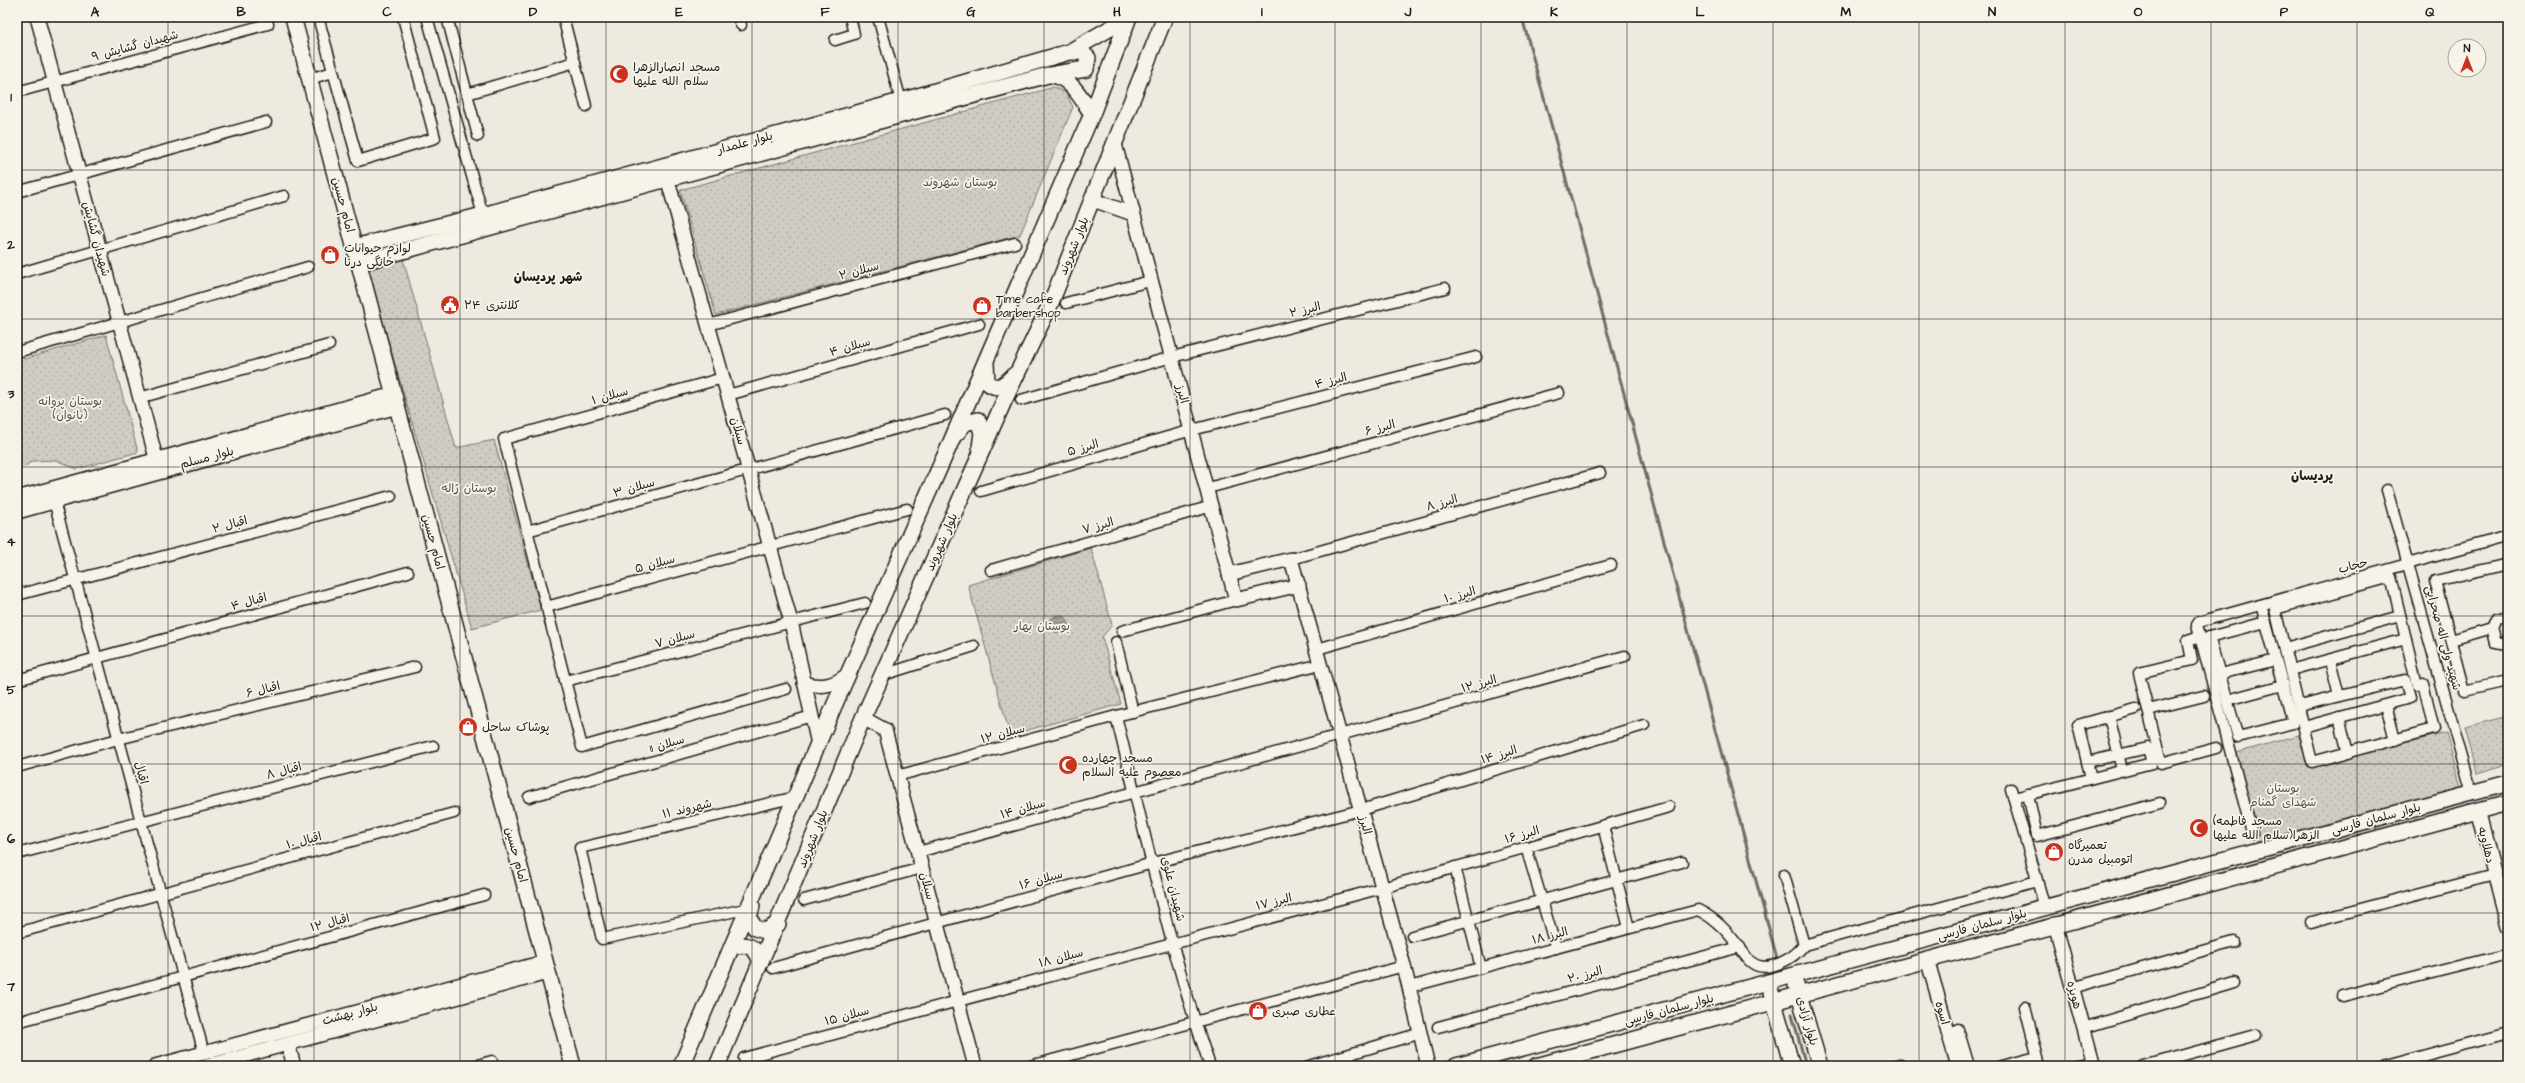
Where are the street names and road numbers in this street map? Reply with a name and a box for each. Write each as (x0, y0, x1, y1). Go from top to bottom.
street label: شهیدان گشایش ۹ (90, 26, 180, 66)
street label: بلوار علمدار (714, 127, 775, 159)
street label: امام حسین (327, 176, 359, 235)
street label: شهیدان گشایش (78, 200, 114, 278)
street label: بلوار شهروند (1055, 214, 1093, 278)
street label: سبلان ۲ (837, 257, 881, 285)
street label: البرز ۲ (1287, 298, 1323, 322)
street label: سبلان ۴ (828, 333, 872, 361)
street label: البرز ۴ (1313, 369, 1349, 393)
street label: البرز (1171, 382, 1193, 405)
street label: سبلان ۱ (590, 383, 630, 409)
street label: سبلان (726, 415, 750, 447)
street label: البرز ۶ (1363, 416, 1397, 440)
street label: البرز ۵ (1065, 435, 1101, 461)
street label: بلوار مسلم (178, 443, 236, 473)
street label: سبلان ۳ (611, 474, 657, 502)
street label: البرز ۸ (1424, 490, 1460, 516)
street label: بلوار شهروند (922, 510, 962, 574)
street label: اقبال ۲ (211, 512, 250, 538)
street label: امام حسین (417, 513, 449, 572)
street label: البرز ۷ (1080, 513, 1116, 539)
street label: سبلان ۵ (633, 550, 677, 578)
street label: حجاب (2336, 554, 2370, 578)
street label: البرز ۱۰ (1442, 582, 1478, 608)
street label: شهید ولی اله صحرایی (2421, 584, 2465, 692)
street label: اقبال ۴ (229, 589, 269, 615)
street label: سبلان ۷ (653, 625, 697, 653)
street label: البرز ۱۲ (1459, 671, 1499, 697)
street label: اقبال ۶ (244, 678, 282, 702)
street label: سبلان ۱۲ (979, 720, 1027, 748)
street label: سبلان 11 (647, 731, 687, 757)
street label: البرز ۱۴ (1479, 741, 1519, 769)
street label: اقبال ۸ (264, 758, 304, 784)
street label: اقبال (130, 760, 152, 786)
street label: سبلان ۱۴ (998, 794, 1048, 824)
street label: شهروند ۱۱ (661, 795, 713, 823)
street label: بلوار سلمان فارسی (2329, 799, 2423, 839)
street label: بلوار شهروند (794, 807, 832, 871)
street label: البرز (1354, 813, 1376, 836)
street label: البرز ۱۶ (1503, 822, 1541, 848)
street label: دهلاویه (2473, 825, 2499, 865)
street label: امام حسین (500, 826, 532, 885)
street label: اقبال ۱۰ (284, 828, 324, 854)
street label: شهیدان علوی (1157, 855, 1189, 923)
street label: سبلان ۱۶ (1017, 866, 1065, 894)
street label: سبلان (915, 870, 939, 902)
street label: البرز ۱۷ (1254, 889, 1294, 915)
street label: بلوار سلمان فارسی (1935, 905, 2029, 945)
street label: اقبال ۱۲ (308, 910, 352, 936)
street label: البرز ۱۸ (1530, 923, 1570, 949)
street label: سبلان ۱۸ (1037, 944, 1085, 972)
street label: البرز ۲۰ (1566, 962, 1605, 988)
street label: هویزه (2062, 979, 2086, 1011)
street label: بلوار سلمان فارسی (1622, 990, 1716, 1030)
street label: بلوار آزادی (1792, 994, 1822, 1048)
street label: بلوار بهشت (320, 998, 380, 1030)
street label: اسوه (1931, 999, 1953, 1027)
street label: سبلان ۱۵ (823, 1002, 871, 1030)

